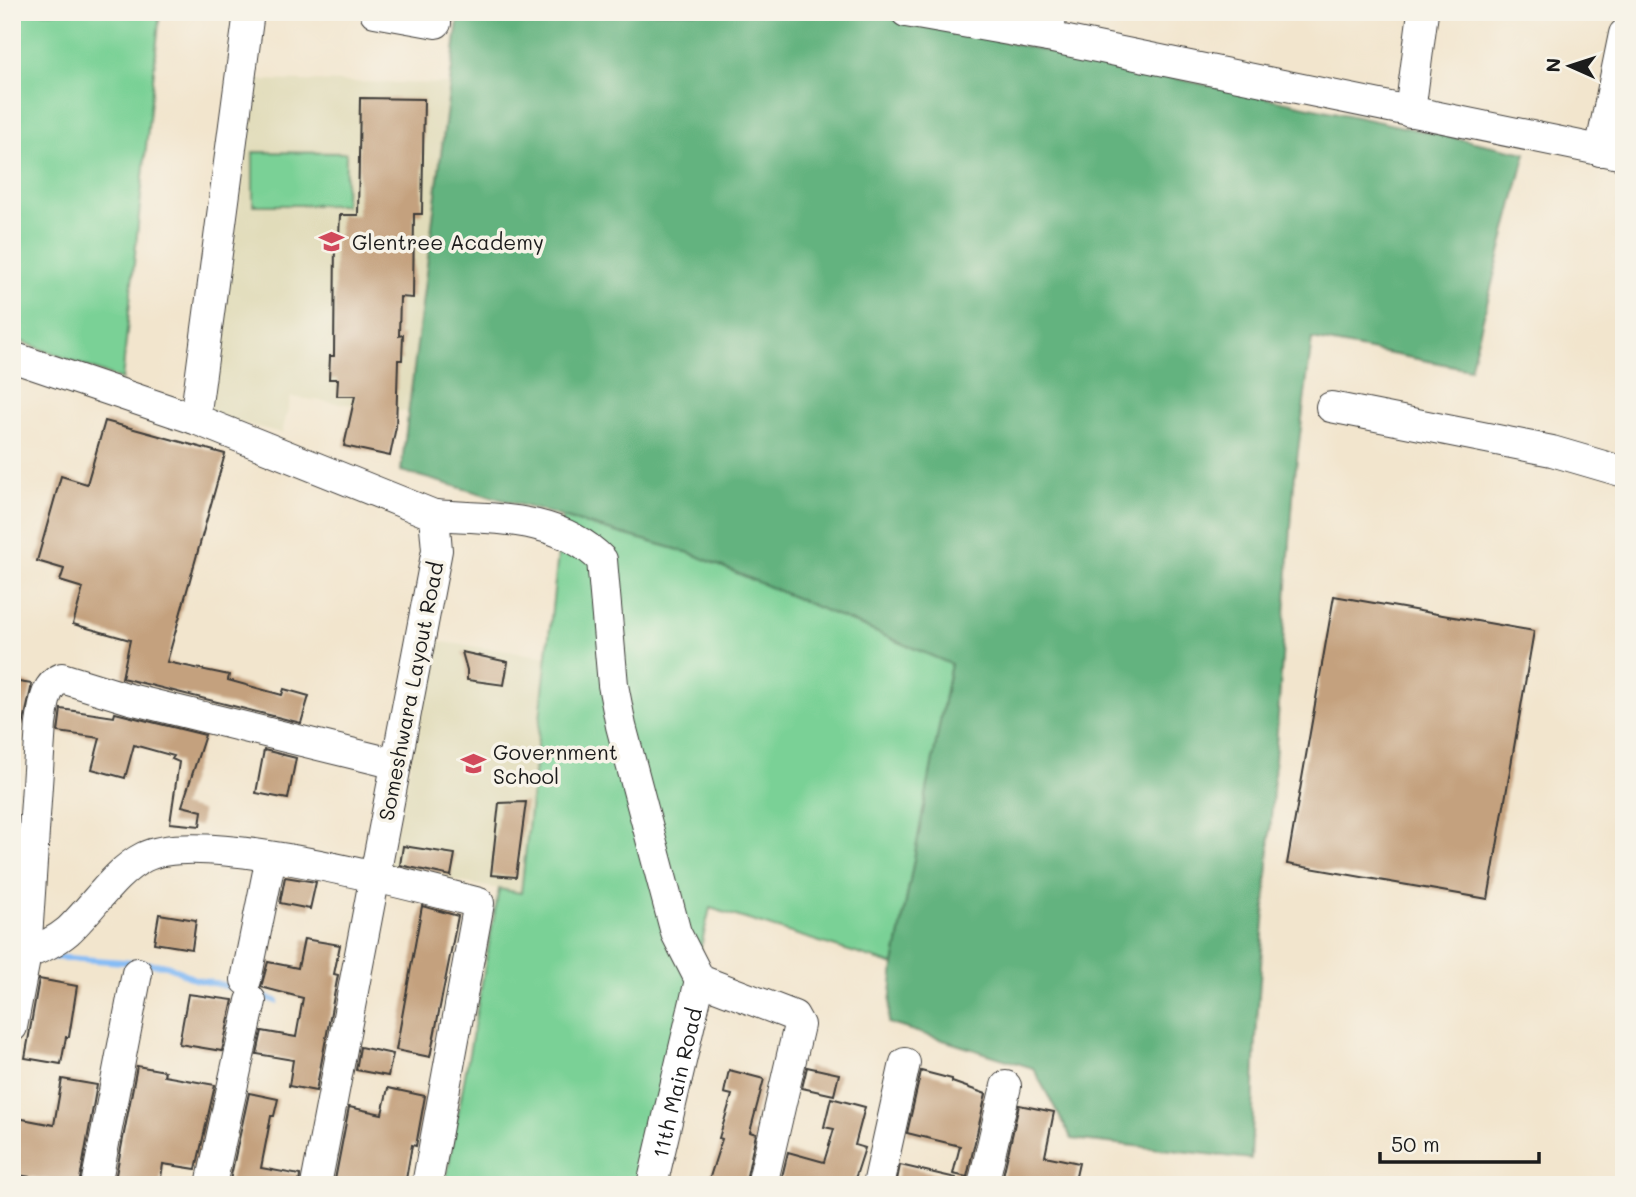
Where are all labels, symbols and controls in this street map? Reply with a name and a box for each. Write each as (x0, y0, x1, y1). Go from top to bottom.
north arrow (1534, 32, 1604, 102)
text: N (1540, 57, 1565, 73)
school or university icon: Glentree Academy (318, 227, 346, 255)
place label: Glentree Academy (352, 228, 544, 255)
street label: Someshwara Layout Road (372, 559, 448, 823)
place label: Government School (493, 738, 618, 789)
school or university icon: Government School (459, 749, 487, 777)
street label: 11th Main Road (645, 1005, 707, 1161)
scale bar (1380, 1120, 1540, 1164)
text: 50 m (1391, 1130, 1440, 1157)

